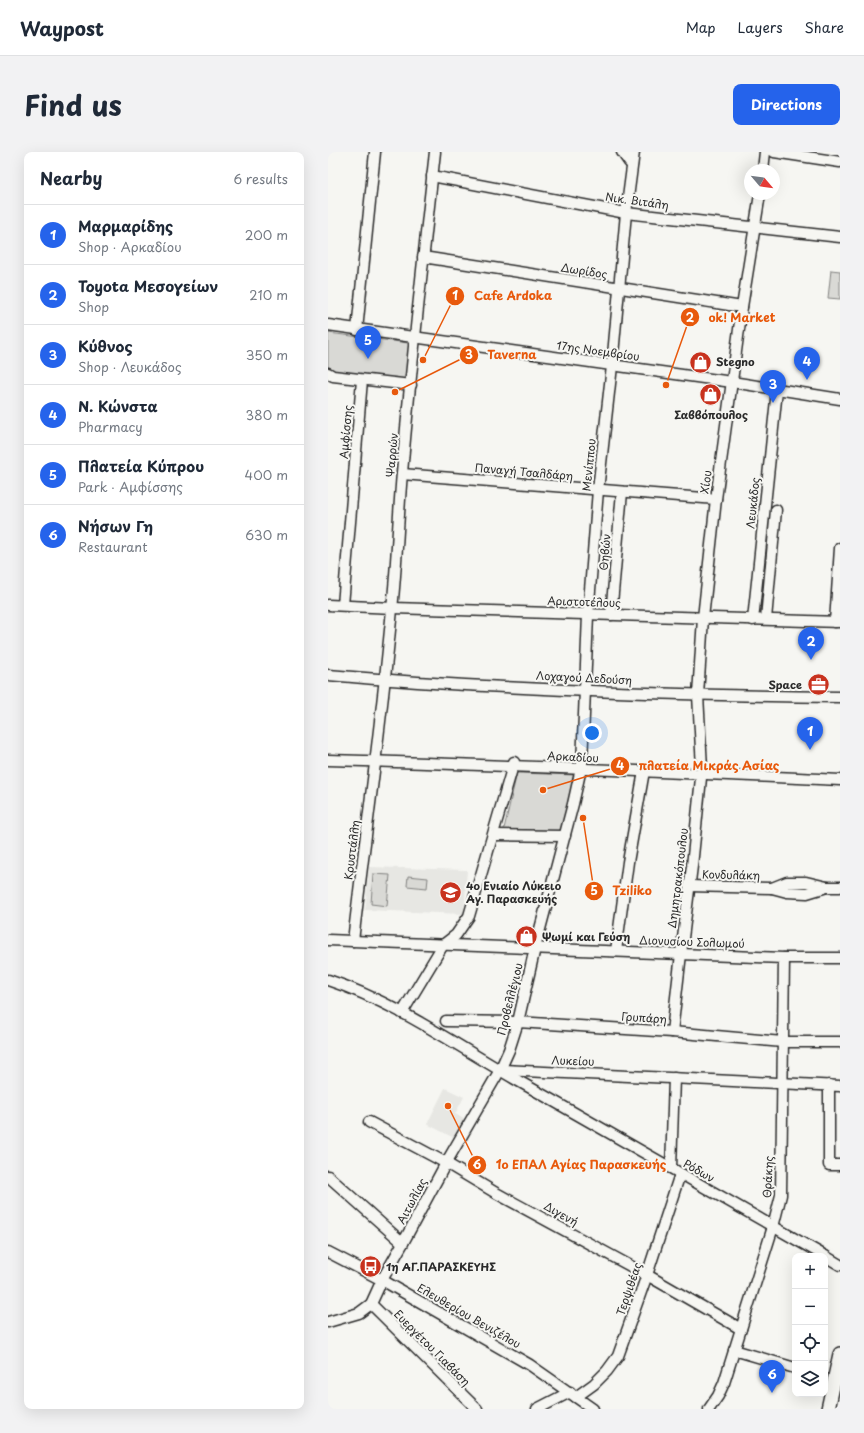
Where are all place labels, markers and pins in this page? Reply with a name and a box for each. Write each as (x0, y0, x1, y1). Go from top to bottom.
callout: Cafe Ardoka (445, 284, 560, 308)
callout: ok! Market (680, 305, 784, 329)
pin: 5 (355, 326, 381, 359)
callout: Taverna (459, 343, 544, 367)
pin: 4 (794, 347, 820, 380)
shop icon: Stegno (687, 349, 713, 375)
place label: Stegno (716, 353, 755, 370)
pin: 3 (760, 370, 786, 403)
shop icon: Σαββόπουλος (698, 382, 724, 408)
place label: Σαββόπουλος (674, 406, 748, 423)
pin: 2 (798, 627, 824, 660)
office icon: Space (805, 672, 831, 698)
place label: Space (768, 676, 802, 693)
pin: 1 (797, 717, 823, 750)
callout: πλατεία Μικράς Ασίας (610, 754, 787, 778)
place label: 4ο Ενιαίο Λύκειο Αγ. Παρασκευής (466, 877, 562, 907)
school or university icon: 4ο Ενιαίο Λύκειο Αγ. Παρασκευής (438, 879, 464, 905)
callout: Tziliko (584, 879, 660, 903)
shop icon: Ψωμί και Γεύση (513, 924, 539, 950)
place label: Ψωμί και Γεύση (542, 928, 630, 945)
callout: 1ο ΕΠΑΛ Αγίας Παρασκευής (467, 1153, 675, 1177)
bus stop icon: 1η ΑΓ.ΠΑΡΑΣΚΕΥΗΣ (358, 1254, 384, 1280)
place label: 1η ΑΓ.ΠΑΡΑΣΚΕΥΗΣ (386, 1258, 496, 1275)
pin: 6 (759, 1360, 785, 1393)

